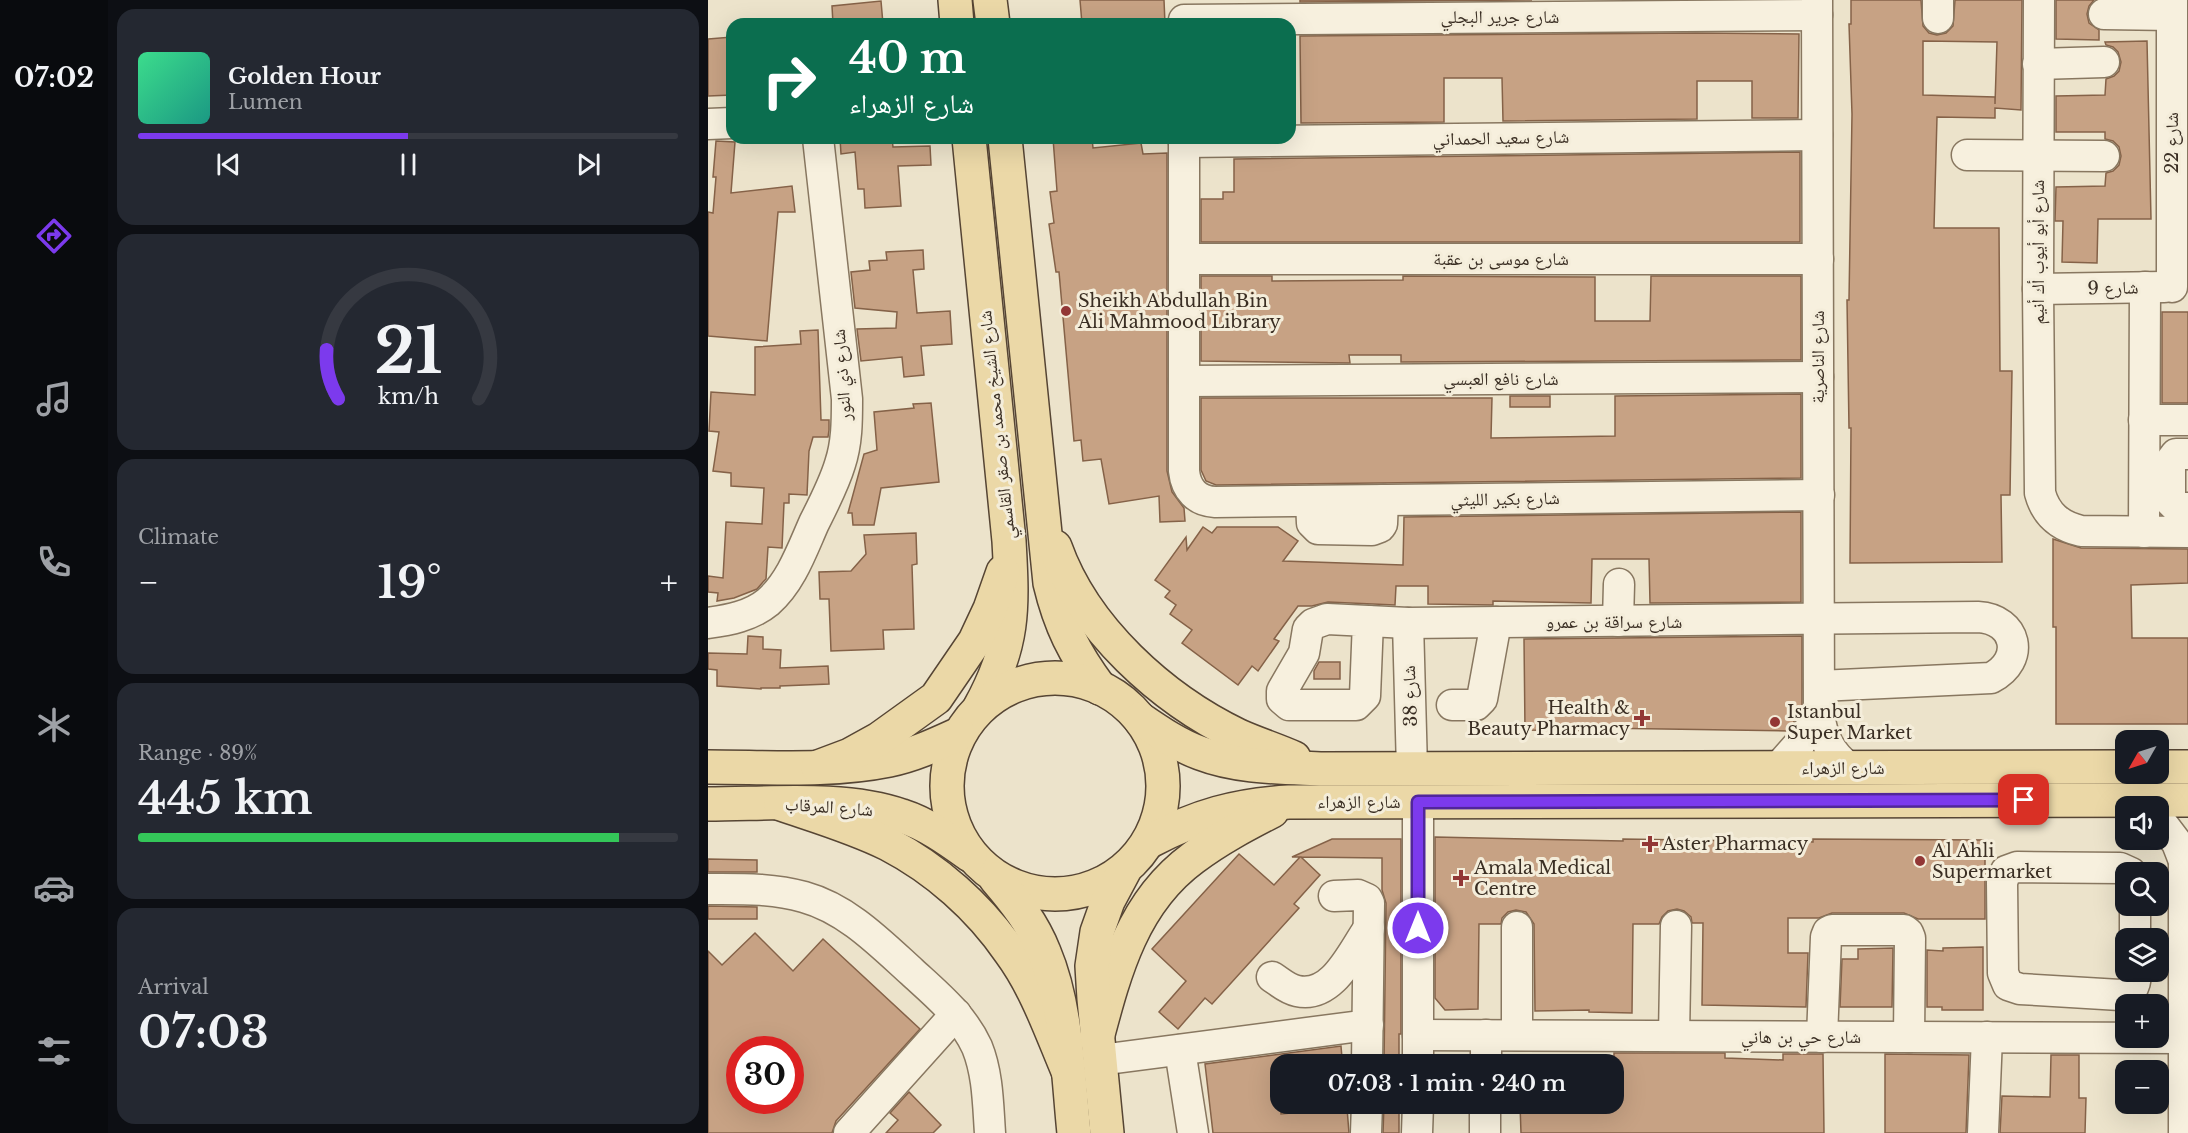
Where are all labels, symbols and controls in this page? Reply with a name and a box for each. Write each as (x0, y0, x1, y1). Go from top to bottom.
street label: شارع جرير البجلي (1441, 6, 1559, 32)
text: 40 m (849, 32, 966, 84)
icon: right (750, 42, 828, 120)
text: 07:02 (14, 61, 94, 94)
text: Golden Hour (228, 63, 381, 90)
text: شارع الزهراء (849, 87, 974, 120)
text: Lumen (228, 90, 303, 114)
street label: شارع 22 (2161, 112, 2183, 174)
street label: شارع سعيد الحمداني (1433, 126, 1570, 154)
icon: previous (212, 148, 245, 181)
icon: pause (392, 148, 425, 181)
icon: next (572, 148, 605, 181)
street label: شارع أبو أيوب أك أنيم (2027, 180, 2050, 324)
icon: directions (33, 215, 75, 257)
street label: شارع موسى بن عقبة (1433, 248, 1569, 270)
street label: شارع 9 (2087, 277, 2139, 299)
place label: Sheikh Abdullah Bin Ali Mahmood Library (1077, 290, 1281, 333)
marker: Sheikh Abdullah Bin Ali Mahmood Library (1059, 304, 1073, 318)
street label: شارع الشيخ محمد بن صقر القاسمي (974, 309, 1024, 540)
street label: شارع الناصرية (1807, 310, 1829, 404)
text: 21 (374, 312, 442, 390)
street label: شارع ذي النور (828, 328, 860, 423)
street label: شارع نافع العبسي (1443, 368, 1559, 394)
icon: music (33, 378, 75, 420)
text: km/h (378, 383, 439, 410)
street label: شارع بكير الليثي (1450, 487, 1560, 515)
text: Climate (138, 525, 219, 549)
icon: phone (33, 541, 75, 583)
text: 19° (377, 554, 442, 610)
text: − (138, 562, 159, 603)
text: + (660, 562, 678, 603)
street label: شارع سراقة بن عمرو (1546, 611, 1682, 633)
street label: شارع 38 (1398, 665, 1422, 727)
place label: Health & Beauty Pharmacy (1467, 697, 1630, 740)
place label: Istanbul Super Market (1787, 701, 1912, 744)
icon: climate (33, 704, 75, 746)
marker: Health & Beauty Pharmacy (1635, 711, 1649, 725)
marker: Istanbul Super Market (1768, 715, 1782, 729)
north arrow (2115, 730, 2169, 784)
map controls (2115, 730, 2169, 1114)
text: Range · 89% (138, 741, 258, 765)
street label: شارع الزهراء (1801, 757, 1885, 779)
text: 445 km (138, 770, 313, 826)
pin (1998, 774, 2049, 825)
icon: arrive (2007, 783, 2040, 816)
street label: شارع الزهراء (1317, 791, 1401, 813)
street label: شارع المرقاب (784, 793, 874, 821)
button: sound (2115, 796, 2169, 850)
place label: Aster Pharmacy (1661, 833, 1809, 855)
marker: Aster Pharmacy (1643, 837, 1657, 851)
place label: Al Ahli Supermarket (1931, 840, 2052, 883)
marker: Al Ahli Supermarket (1913, 854, 1927, 868)
place label: Amala Medical Centre (1473, 857, 1611, 900)
button: search (2115, 862, 2169, 916)
icon: car (33, 867, 75, 909)
marker: Amala Medical Centre (1452, 869, 1470, 887)
position arrow (1386, 896, 1450, 960)
button: layers (2115, 928, 2169, 982)
text: Arrival (138, 975, 209, 999)
button: + (2115, 994, 2169, 1048)
text: 07:03 (138, 1004, 269, 1060)
street label: شارع حي بن هاني (1741, 1026, 1861, 1052)
icon: filters (33, 1030, 75, 1072)
speed limit sign: 30 (726, 1036, 804, 1114)
button: − (2115, 1060, 2169, 1114)
text: 07:03 · 1 min · 240 m (1328, 1070, 1566, 1097)

